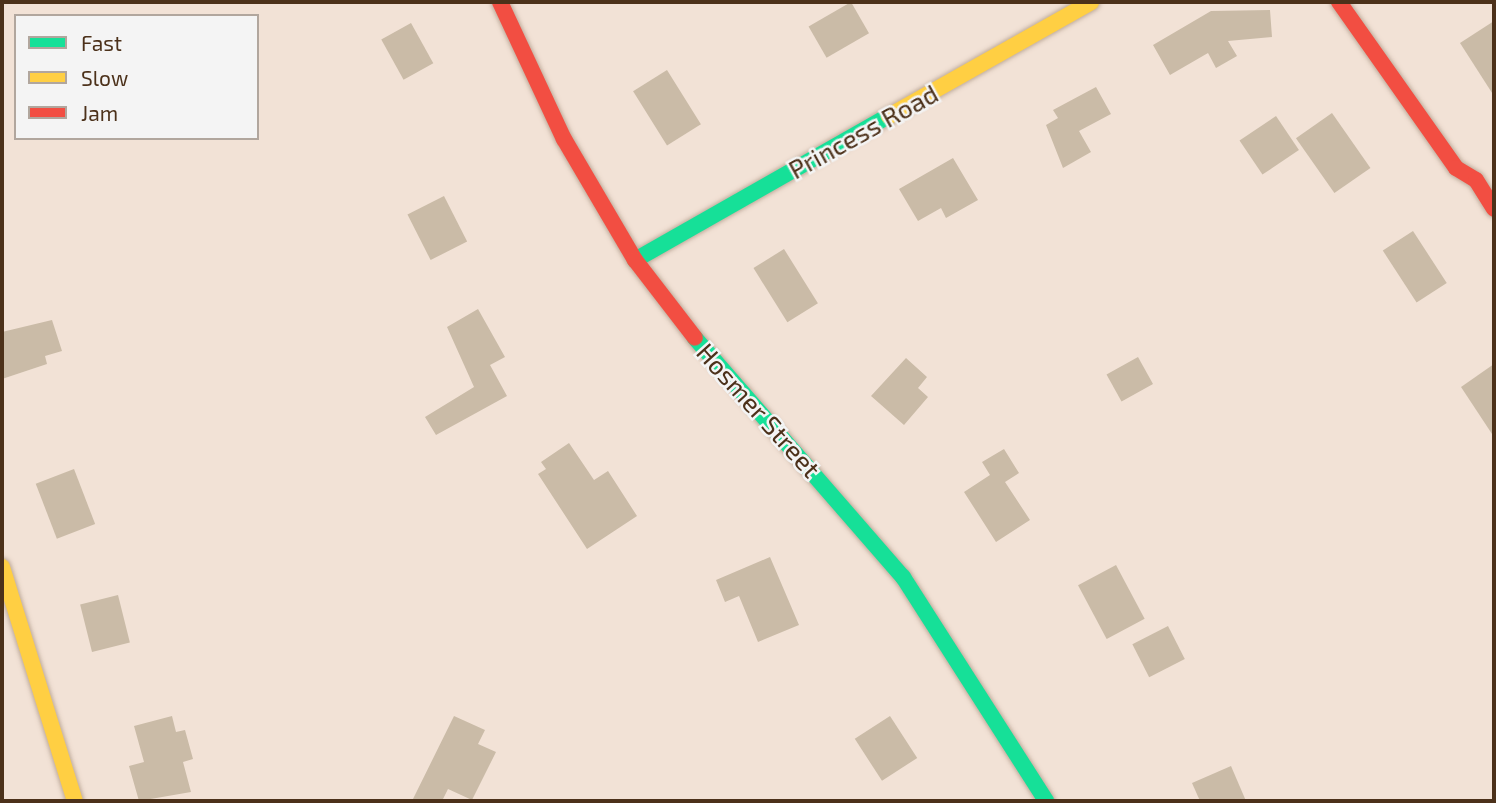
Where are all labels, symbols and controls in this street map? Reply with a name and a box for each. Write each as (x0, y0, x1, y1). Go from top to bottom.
legend (14, 14, 259, 140)
text: Fast (81, 30, 122, 55)
text: Slow (81, 65, 128, 90)
street label: Princess Road (783, 77, 943, 185)
text: Jam (81, 100, 118, 125)
street label: Hosmer Street (690, 336, 828, 484)

